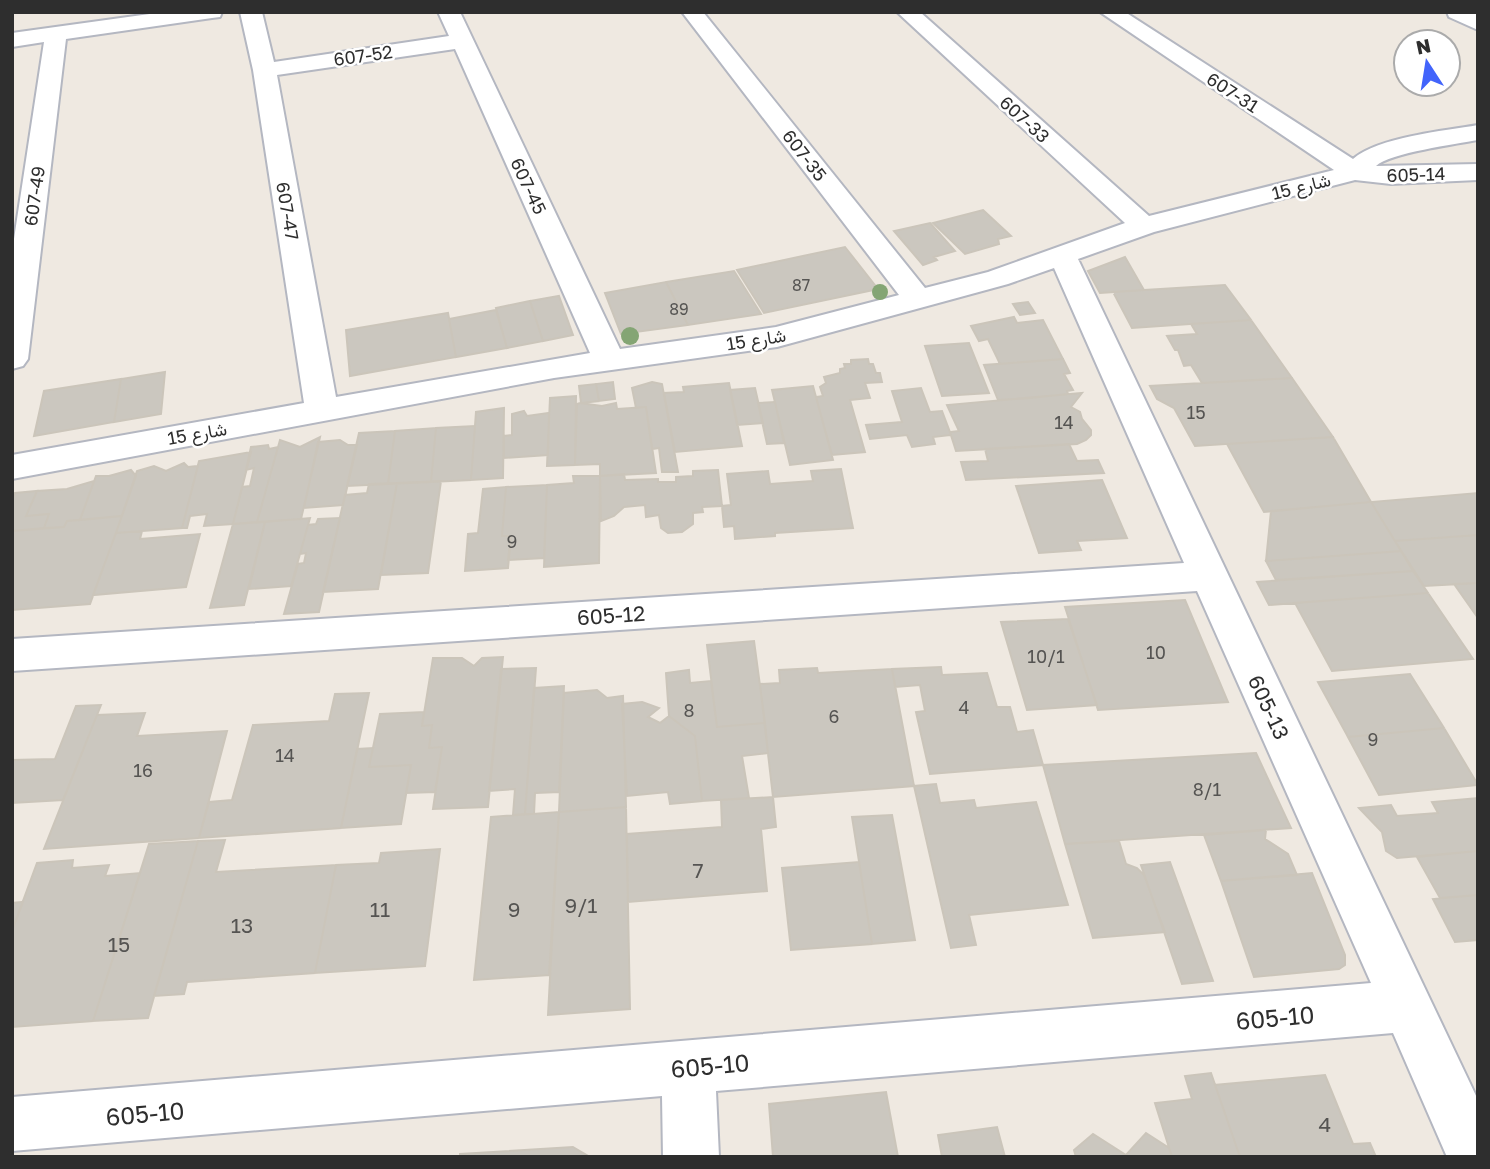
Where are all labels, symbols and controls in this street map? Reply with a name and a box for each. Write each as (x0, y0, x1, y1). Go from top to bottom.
north arrow (1392, 28, 1462, 98)
text: N (1414, 33, 1433, 59)
street label: 607-52 (332, 40, 394, 70)
street label: 607-31 (1203, 67, 1263, 117)
street label: 607-33 (996, 91, 1054, 147)
street label: 607-35 (778, 125, 832, 185)
street label: 607-45 (506, 154, 552, 218)
street label: 605-14 (1386, 162, 1446, 186)
street label: 607-49 (19, 165, 49, 227)
street label: شارع 15 (1269, 168, 1333, 206)
street label: 607-47 (272, 180, 304, 242)
house number: 87 (792, 275, 810, 295)
house number: 89 (669, 299, 689, 319)
street label: شارع 15 (725, 323, 788, 357)
house number: 15 (1186, 401, 1206, 423)
house number: 14 (1054, 411, 1074, 433)
street label: شارع 15 (166, 417, 229, 451)
house number: 9 (507, 530, 517, 552)
street label: 605-12 (576, 600, 646, 630)
house number: 10 (1146, 641, 1166, 663)
house number: 10/1 (1027, 645, 1065, 667)
street label: 605-13 (1243, 671, 1295, 743)
house number: 4 (959, 696, 970, 718)
house number: 8 (684, 699, 694, 721)
house number: 6 (829, 705, 839, 727)
house number: 9 (1368, 728, 1378, 750)
house number: 14 (275, 744, 295, 766)
house number: 16 (133, 759, 153, 781)
house number: 8/1 (1193, 778, 1221, 800)
house number: 7 (692, 857, 704, 883)
house number: 9/1 (565, 892, 597, 918)
house number: 11 (370, 896, 390, 922)
house number: 9 (508, 896, 520, 922)
house number: 13 (231, 912, 253, 938)
house number: 15 (108, 931, 130, 957)
street label: 605-10 (1234, 999, 1316, 1035)
street label: 605-10 (669, 1047, 751, 1083)
street label: 605-10 (104, 1095, 186, 1131)
house number: 4 (1319, 1111, 1331, 1137)

